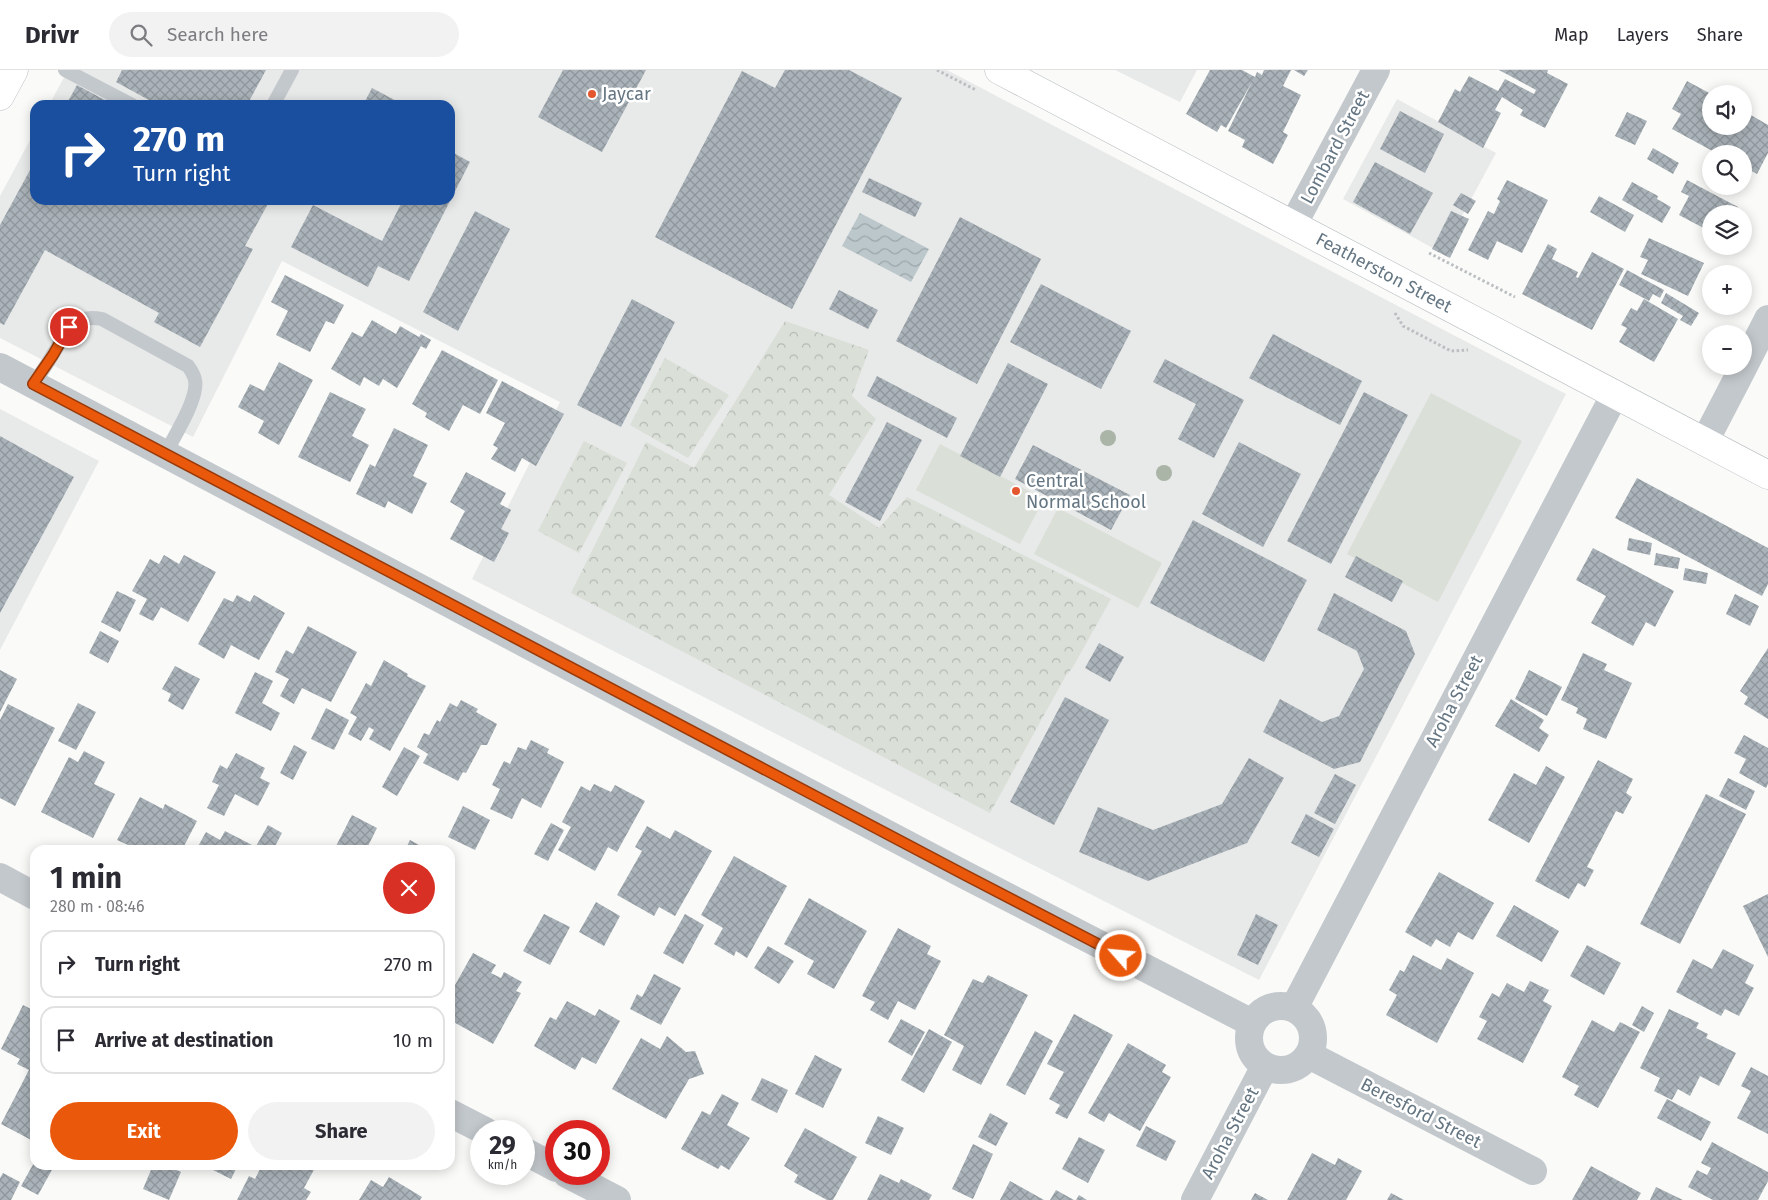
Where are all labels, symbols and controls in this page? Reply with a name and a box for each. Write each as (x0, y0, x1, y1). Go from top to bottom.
search box (109, 12, 459, 57)
text: Drivr (25, 21, 79, 49)
icon: search (127, 21, 155, 49)
text: Search here (167, 23, 268, 46)
text: Map (1554, 24, 1589, 46)
text: Layers (1617, 24, 1669, 46)
text: Share (1697, 24, 1743, 46)
place label: Jaycar (602, 83, 651, 105)
map controls (1702, 85, 1752, 375)
button: sound (1702, 85, 1752, 135)
street label: Lombard Street (1296, 86, 1374, 208)
marker: Jaycar (586, 88, 598, 100)
text: 270 m (133, 118, 225, 160)
icon: right (50, 120, 115, 185)
button: search (1702, 145, 1752, 195)
text: Turn right (133, 160, 230, 187)
button: layers (1702, 205, 1752, 255)
street label: Featherston Street (1312, 228, 1456, 318)
button: + (1702, 265, 1752, 315)
pin (48, 306, 90, 348)
icon: arrive (55, 313, 83, 341)
button: − (1702, 325, 1752, 375)
place label: Central Normal School (1026, 470, 1146, 513)
marker: Central Normal School (1010, 485, 1022, 497)
street label: Aroha Street (1421, 651, 1488, 751)
text: 1 min (50, 860, 122, 896)
button: close (383, 862, 435, 914)
text: 280 m · 08:46 (50, 897, 144, 916)
position arrow (1094, 929, 1146, 981)
icon: right (52, 950, 80, 978)
text: Turn right (95, 953, 180, 976)
text: 270 m (384, 953, 433, 976)
icon: arrive (52, 1026, 80, 1054)
text: Arrive at destination (95, 1029, 274, 1052)
text: 10 m (393, 1029, 433, 1052)
street label: Beresford Street (1357, 1073, 1485, 1153)
street label: Aroha Street (1197, 1083, 1264, 1183)
button: Exit (50, 1102, 238, 1160)
button: Share (248, 1102, 435, 1160)
speed limit sign: 30 (545, 1120, 610, 1185)
text: 29 (489, 1131, 516, 1161)
text: km/h (488, 1158, 517, 1172)

